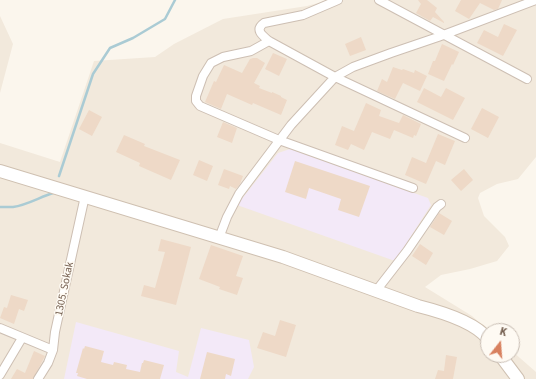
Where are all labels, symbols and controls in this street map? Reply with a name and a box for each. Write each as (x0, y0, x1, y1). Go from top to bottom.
street label: 1305. Sokak (53, 261, 77, 317)
north arrow (480, 323, 520, 363)
text: K (498, 324, 509, 340)

